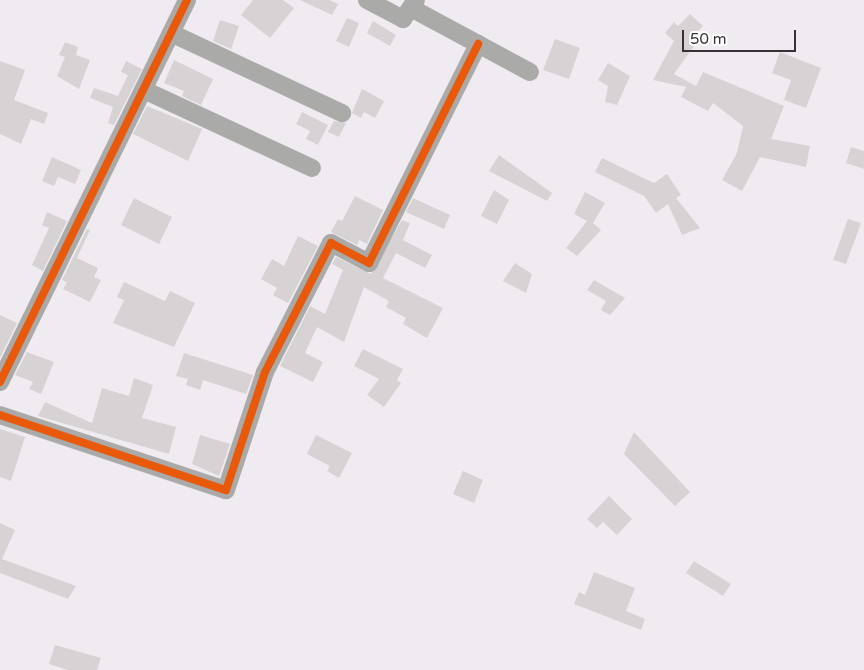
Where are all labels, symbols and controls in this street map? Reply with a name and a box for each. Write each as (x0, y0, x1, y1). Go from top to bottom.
scale bar (684, 20, 798, 52)
text: 50 m (690, 30, 727, 48)

